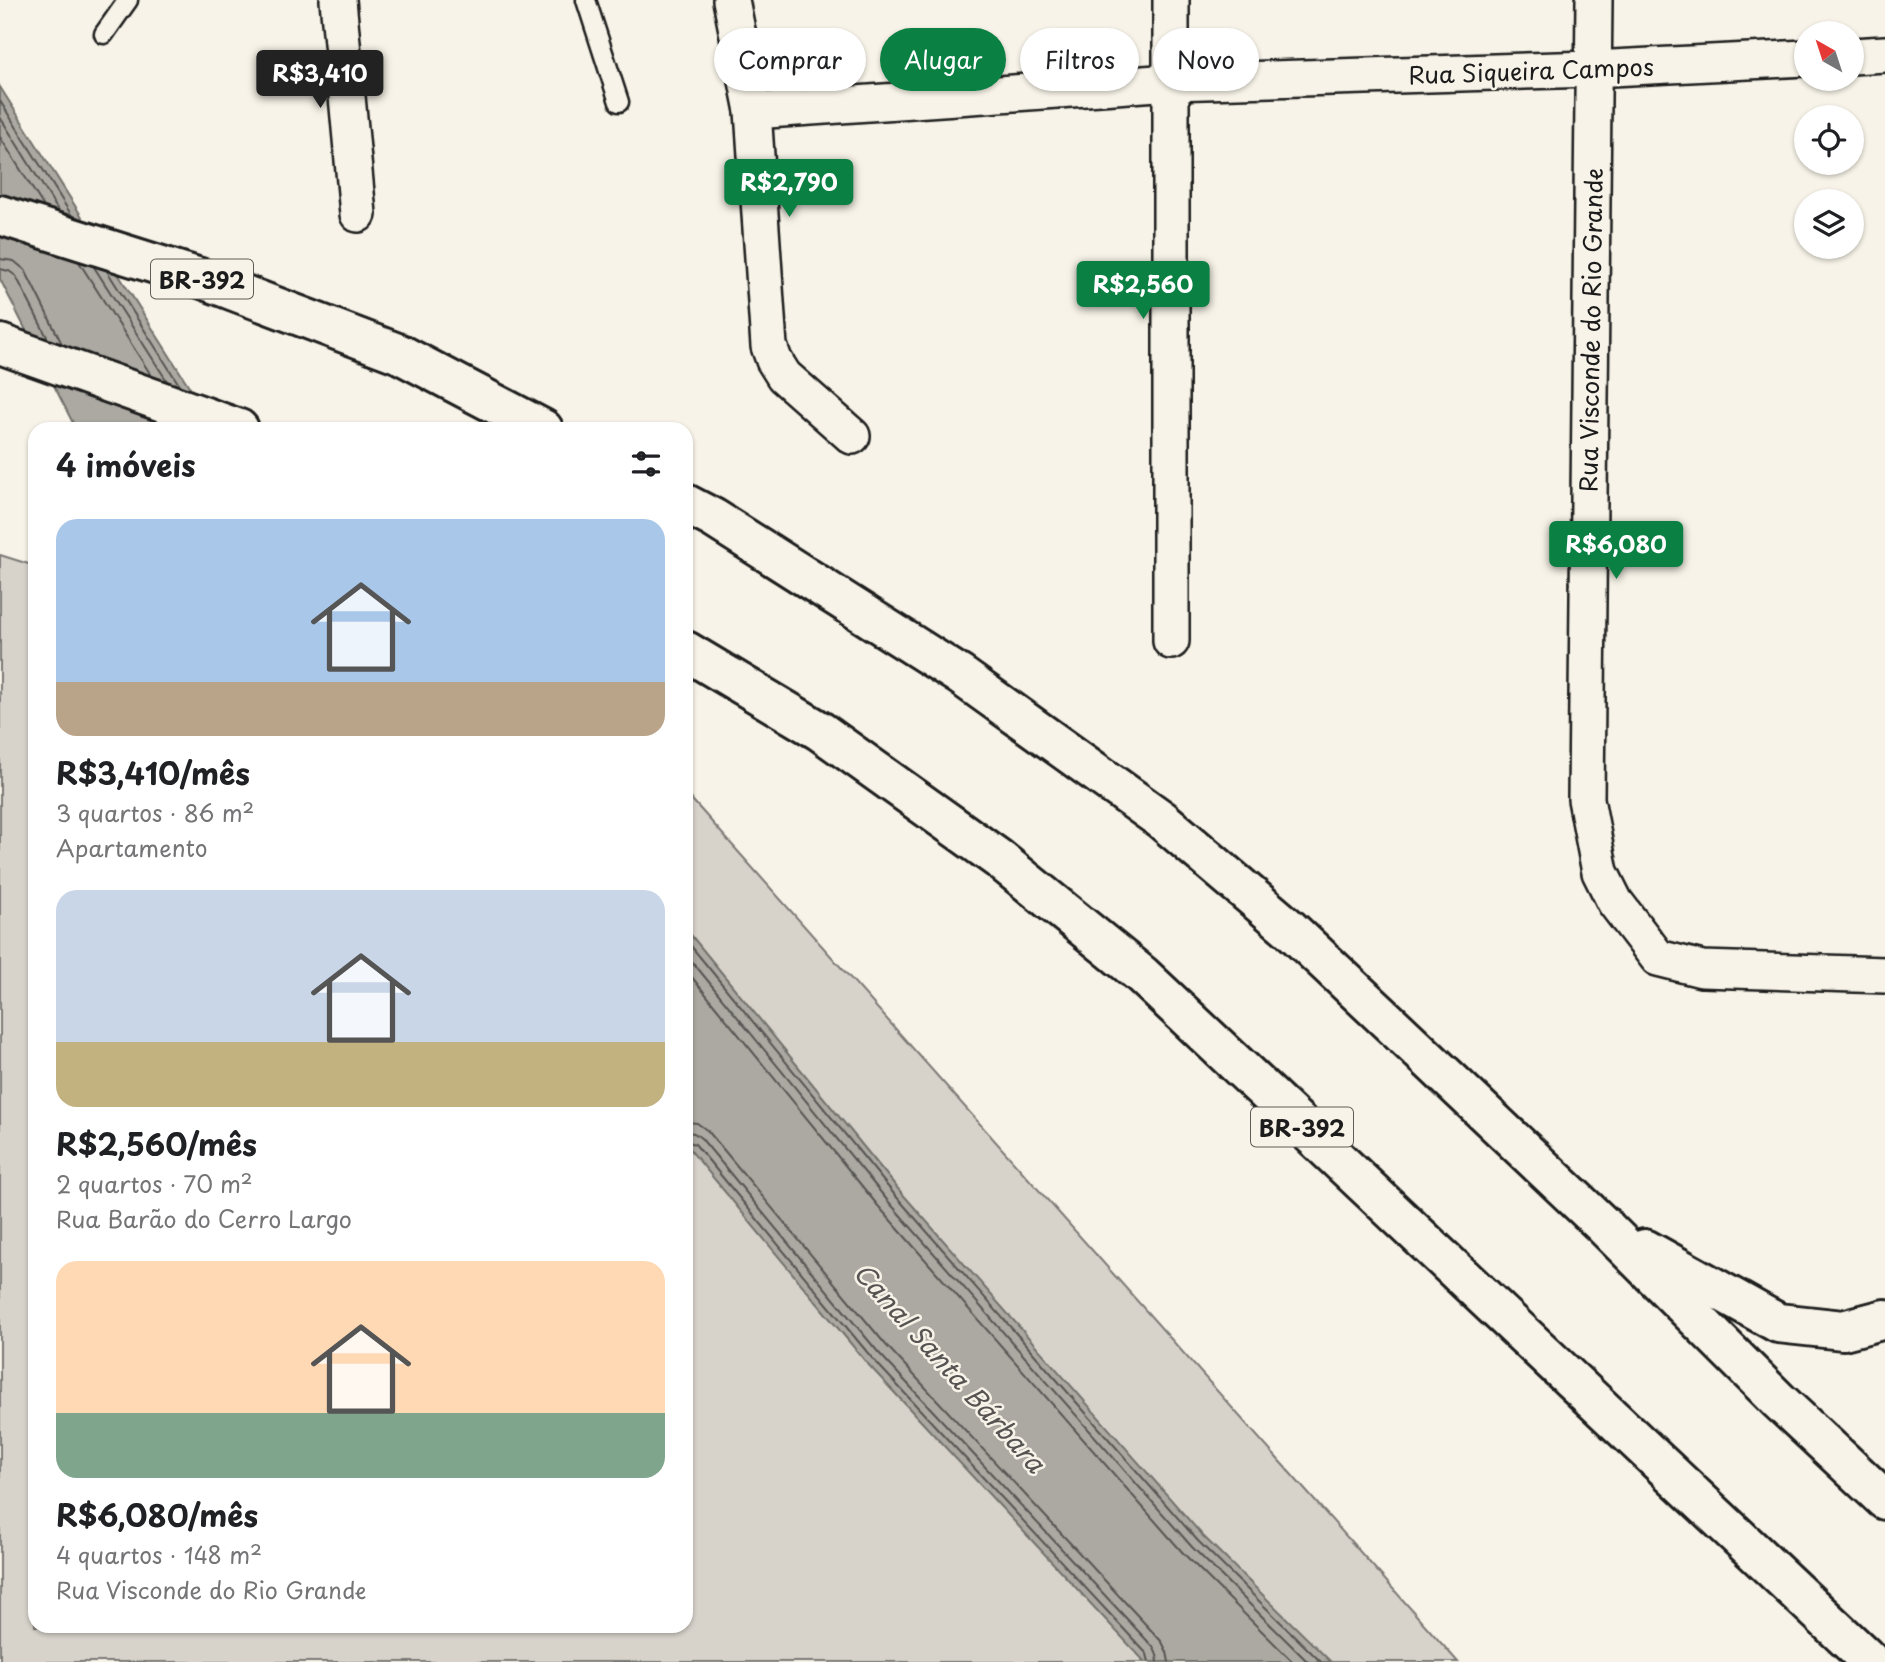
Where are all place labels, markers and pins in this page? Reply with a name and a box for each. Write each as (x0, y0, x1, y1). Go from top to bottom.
pin: R$3,410 (255, 50, 385, 110)
pin: R$2,790 (724, 160, 854, 219)
pin: R$2,560 (1078, 262, 1208, 321)
pin: R$6,080 (1551, 522, 1681, 581)

